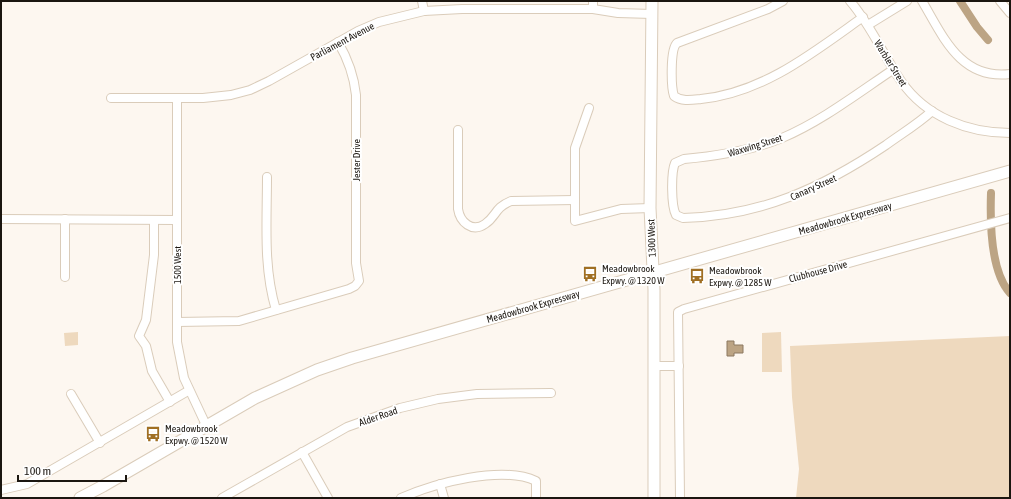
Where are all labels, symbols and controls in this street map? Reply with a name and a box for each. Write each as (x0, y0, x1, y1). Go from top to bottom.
street label: Parliament Avenue (309, 20, 376, 63)
street label: Warbler Street (872, 38, 909, 89)
street label: Waxwing Street (727, 132, 784, 159)
street label: Jester Drive (351, 138, 362, 181)
street label: Canary Street (789, 172, 838, 202)
street label: Meadowbrook Expressway (797, 200, 893, 237)
street label: 1300 West (645, 219, 658, 257)
street label: 1500 West (172, 246, 183, 284)
street label: Clubhouse Drive (788, 258, 849, 285)
place label: Meadowbrook Expwy. @ 1320 W (602, 263, 665, 286)
bus stop icon: Meadowbrook Expwy. @ 1320 W (581, 265, 599, 283)
place label: Meadowbrook Expwy. @ 1285 W (709, 265, 772, 288)
bus stop icon: Meadowbrook Expwy. @ 1285 W (688, 267, 706, 285)
street label: Meadowbrook Expressway (485, 288, 581, 325)
street label: Alder Road (357, 405, 399, 428)
place label: Meadowbrook Expwy. @ 1520 W (165, 423, 228, 446)
bus stop icon: Meadowbrook Expwy. @ 1520 W (144, 425, 162, 443)
scale bar (18, 457, 126, 483)
text: 100 m (24, 464, 51, 478)

